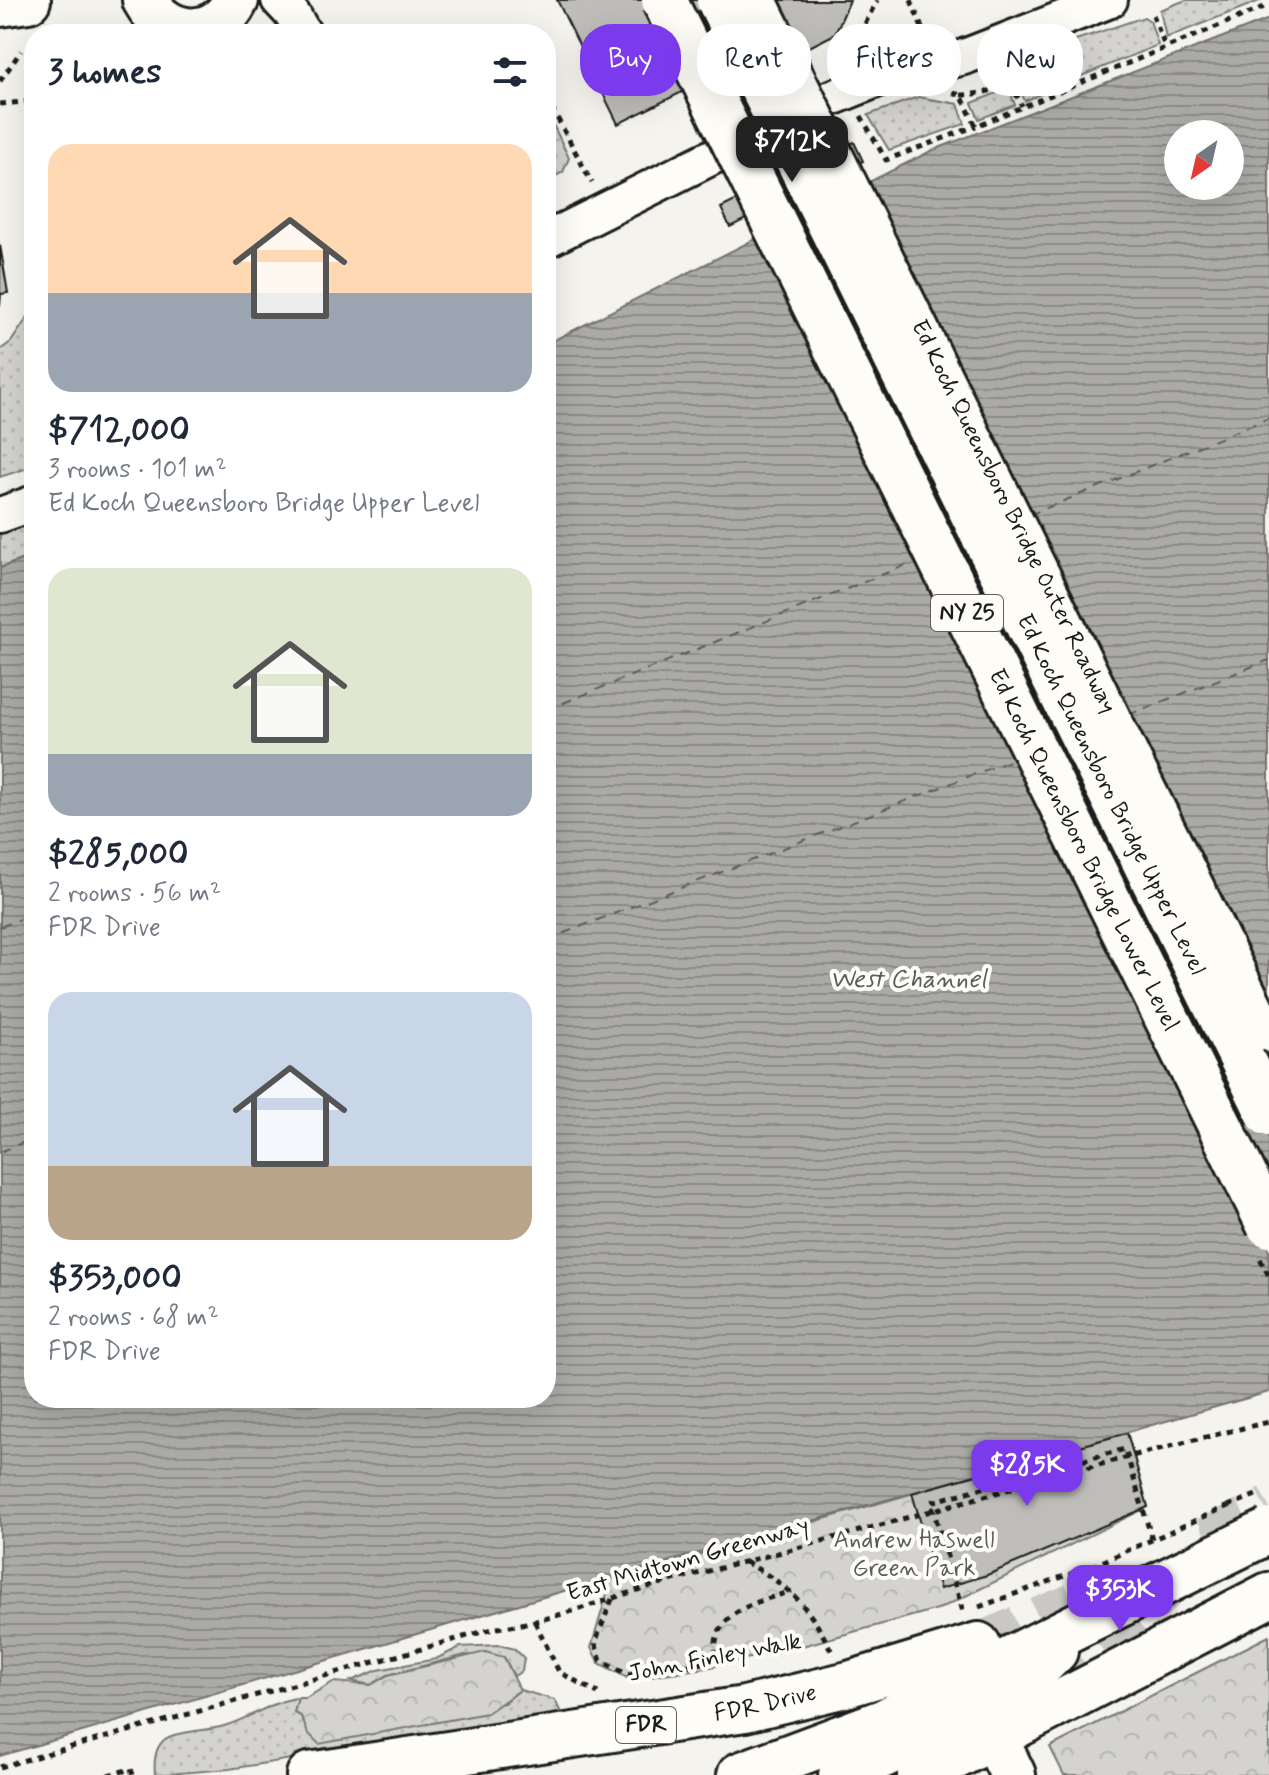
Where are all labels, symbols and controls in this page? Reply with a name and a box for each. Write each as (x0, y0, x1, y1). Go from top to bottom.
chip: Buy (580, 24, 681, 96)
chip: Rent (697, 24, 811, 96)
chip: Filters (827, 24, 961, 96)
chip: New (977, 24, 1083, 96)
text: 3 homes (48, 50, 161, 95)
icon: filters (488, 50, 532, 94)
pin: $712K (736, 116, 848, 184)
north arrow (1164, 120, 1244, 200)
map controls (1164, 120, 1244, 200)
text: $712K (754, 125, 830, 159)
icon: home (218, 196, 362, 340)
street label: Ed Koch Queensboro Bridge Outer Roadway (904, 315, 1124, 719)
text: $712,000 (48, 408, 190, 453)
text: 3 rooms · 101 m² (48, 453, 227, 487)
text: Ed Koch Queensboro Bridge Upper Level (48, 487, 480, 521)
road number: NY 25 (931, 595, 1003, 631)
street label: Ed Koch Queensboro Bridge Upper Level (1009, 609, 1213, 980)
icon: home (218, 620, 362, 764)
street label: Ed Koch Queensboro Bridge Lower Level (981, 664, 1186, 1036)
text: $285,000 (48, 832, 188, 877)
text: 2 rooms · 56 m² (48, 877, 221, 911)
text: FDR Drive (48, 911, 161, 945)
water label: West Channel (830, 963, 989, 997)
icon: home (218, 1044, 362, 1188)
text: $353,000 (48, 1256, 182, 1301)
text: 2 rooms · 68 m² (48, 1301, 219, 1335)
text: FDR Drive (48, 1335, 161, 1369)
pin: $285K (971, 1440, 1083, 1508)
text: $285K (989, 1449, 1065, 1483)
street label: East Midtown Greenway (563, 1511, 813, 1609)
park label: Andrew Haswell Green Park (834, 1525, 994, 1584)
pin: $353K (1064, 1565, 1176, 1633)
text: $353K (1085, 1574, 1155, 1608)
street label: John Finley Walk (626, 1626, 804, 1690)
street label: FDR Drive (712, 1677, 820, 1729)
road number: FDR (616, 1707, 676, 1743)

